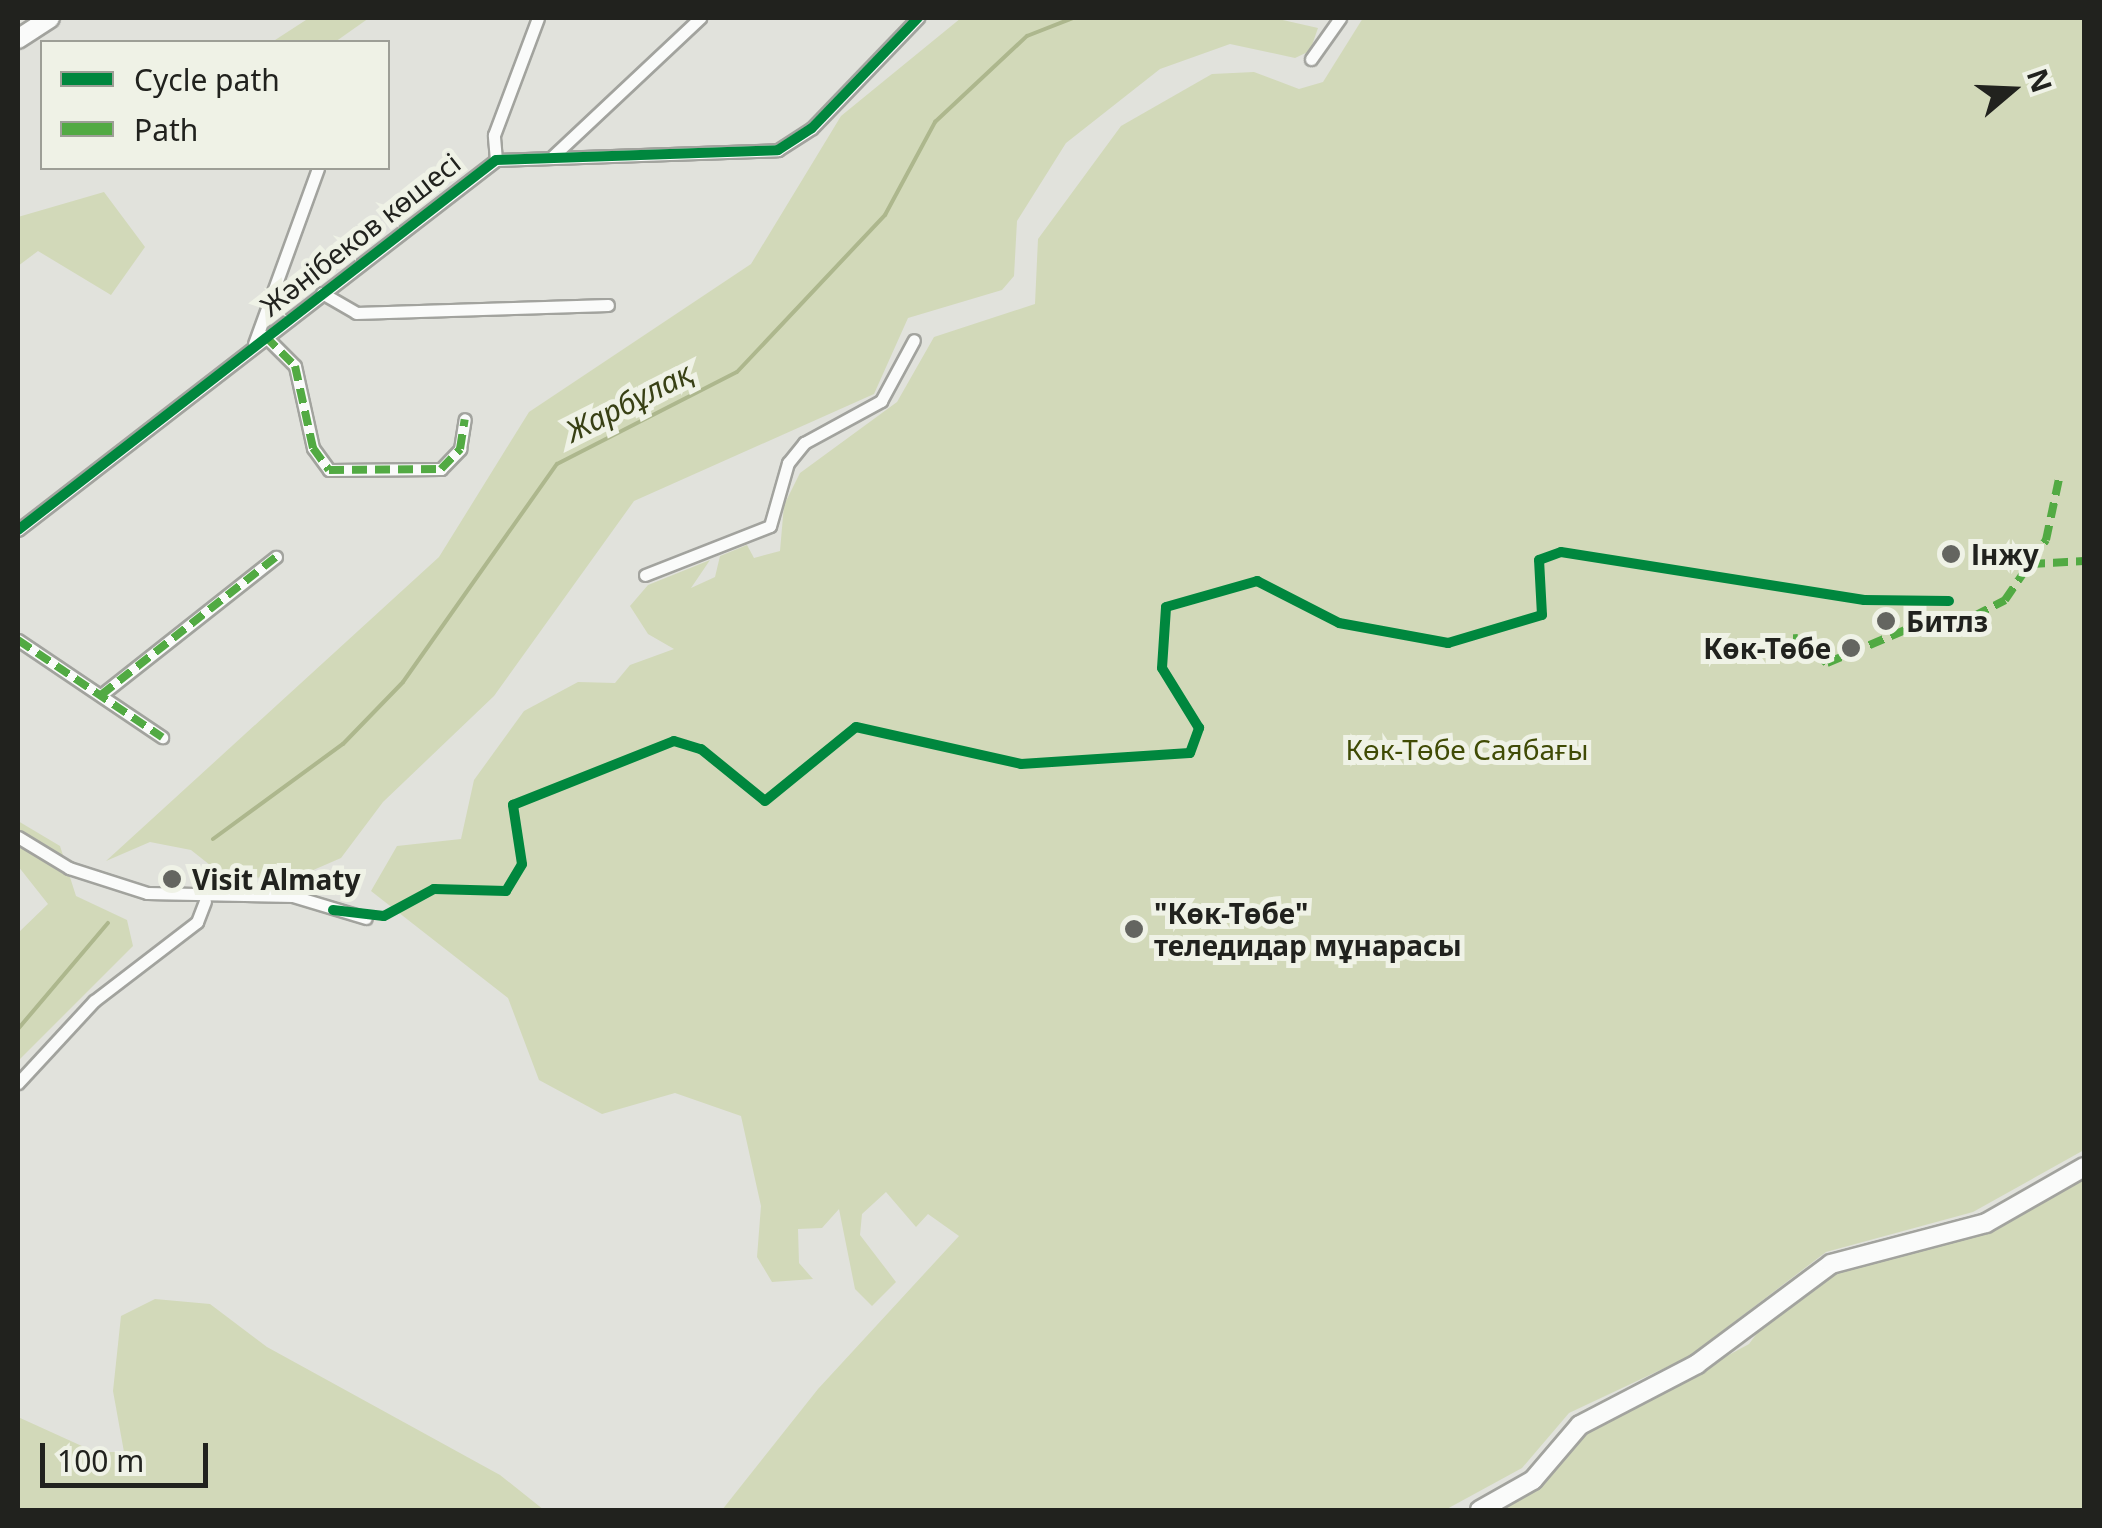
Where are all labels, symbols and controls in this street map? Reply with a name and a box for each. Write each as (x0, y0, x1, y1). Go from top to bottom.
legend (40, 40, 390, 170)
north arrow (1962, 40, 2062, 140)
text: Cycle path (134, 59, 280, 100)
text: N (2019, 63, 2062, 97)
text: Path (134, 109, 198, 150)
street label: Жәнібеков көшесі (253, 146, 467, 322)
water label: Жарбұлақ (559, 355, 699, 449)
place label: Інжу (1971, 537, 2039, 571)
marker: Інжу (1940, 543, 1962, 565)
place label: Битлз (1906, 604, 1988, 638)
marker: Битлз (1875, 610, 1897, 632)
place label: Көк-Төбе (1703, 631, 1831, 665)
marker: Көк-Төбе (1840, 637, 1862, 659)
park label: Көк-Төбе Саябағы (1346, 732, 1588, 766)
place label: Visit Almaty (192, 862, 360, 896)
marker: Visit Almaty (161, 868, 183, 890)
place label: "Көк-Төбе" теледидар мұнарасы (1154, 896, 1462, 962)
marker: "Көк-Төбе" теледидар мұнарасы (1123, 918, 1145, 940)
scale bar (45, 1423, 212, 1485)
text: 100 m (57, 1440, 144, 1481)

